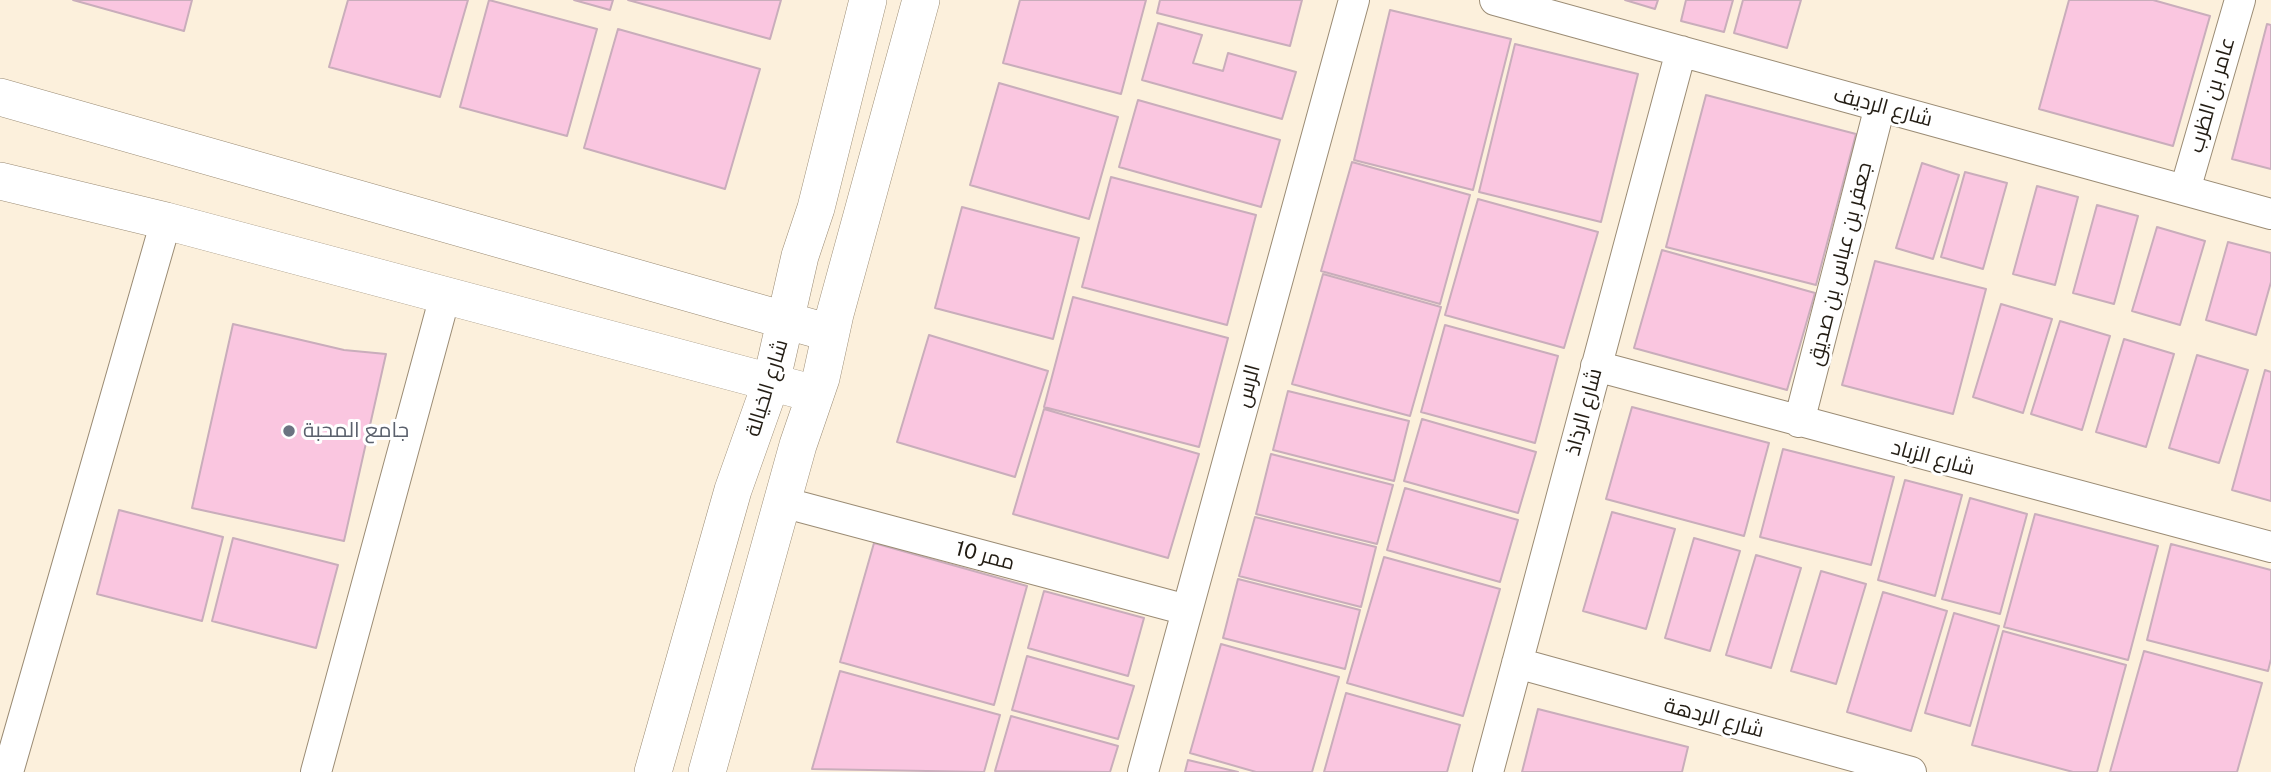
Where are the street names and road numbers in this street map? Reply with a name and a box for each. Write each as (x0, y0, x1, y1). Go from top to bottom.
street label: عامر بن الظرب (2183, 34, 2241, 156)
street label: شارع الرديف (1831, 82, 1935, 132)
street label: جعفر بن عباس بن صديق (1803, 160, 1877, 368)
street label: شارع الخيالة (740, 336, 794, 440)
street label: الرس (1230, 362, 1266, 410)
street label: شارع الرذاذ (1560, 366, 1608, 458)
street label: شارع الزباد (1888, 435, 1978, 481)
street label: ممر 10 (953, 536, 1017, 576)
street label: شارع الردهة (1661, 693, 1767, 743)

